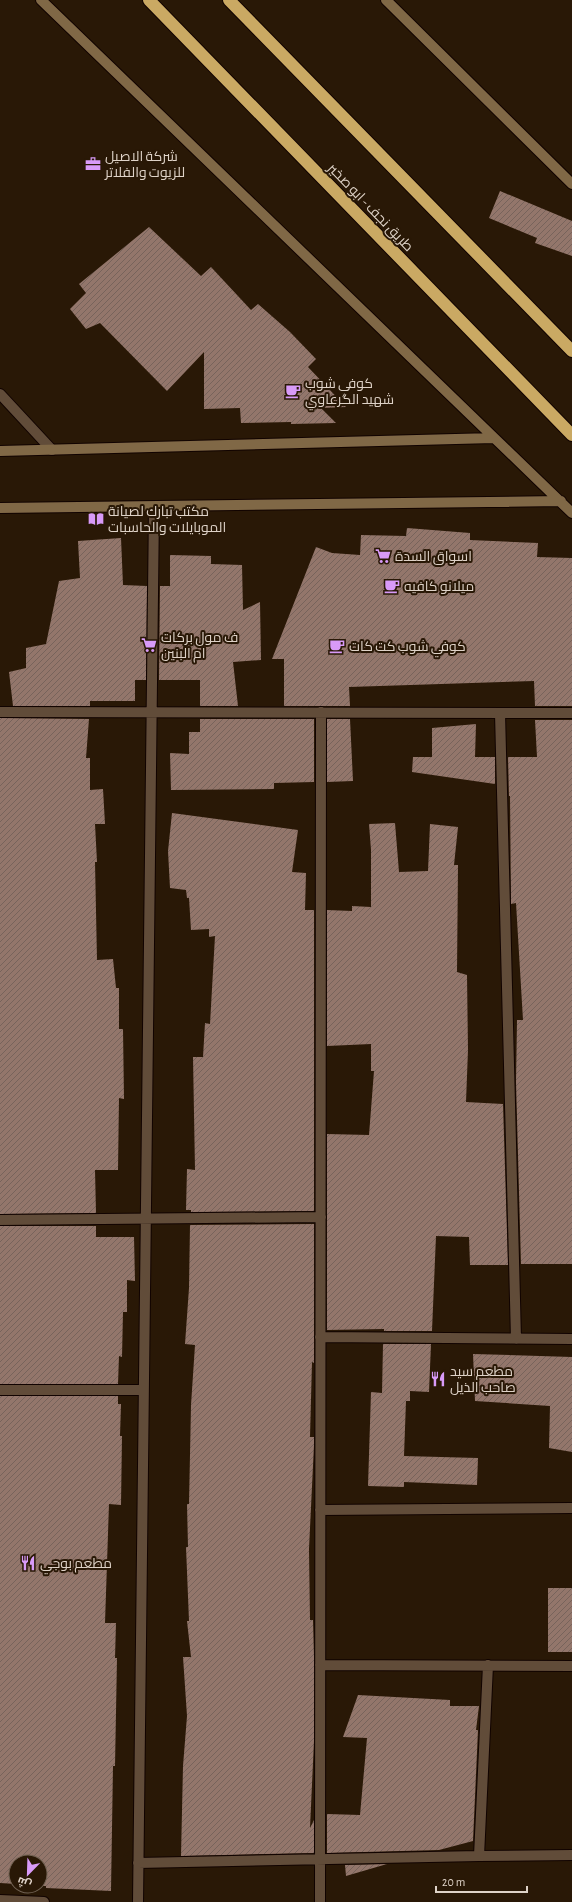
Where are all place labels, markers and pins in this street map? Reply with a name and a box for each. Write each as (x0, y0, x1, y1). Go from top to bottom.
place label: شركة الاصيل للزيوت والفلاتر (104, 150, 185, 180)
office icon: شركة الاصيل للزيوت والفلاتر (84, 155, 102, 173)
place label: كوفي شوب شهيد الگرعاوي (305, 377, 394, 411)
cafe icon: كوفي شوب شهيد الگرعاوي (284, 382, 302, 400)
place label: مكتب تبارك لصيانة الموبايلات والحاسبات (108, 505, 226, 535)
library icon: مكتب تبارك لصيانة الموبايلات والحاسبات (87, 510, 105, 528)
supermarket icon: اسواق السدة (374, 547, 392, 565)
place label: اسواق السدة (395, 550, 472, 565)
cafe icon: ميلانو كافيه (383, 577, 401, 595)
place label: ميلانو كافيه (404, 580, 474, 594)
place label: ف مول بركات ام البنين (161, 631, 238, 663)
supermarket icon: ف مول بركات ام البنين (140, 636, 158, 654)
cafe icon: كوفي شوب كت كات (328, 637, 346, 655)
place label: كوفي شوب كت كات (349, 640, 466, 658)
place label: مطعم سيد صاحب الذيل (450, 1365, 516, 1395)
restaurant icon: مطعم سيد صاحب الذيل (429, 1370, 447, 1388)
restaurant icon: مطعم بوجي (19, 1554, 37, 1572)
place label: مطعم بوجي (40, 1557, 112, 1575)

